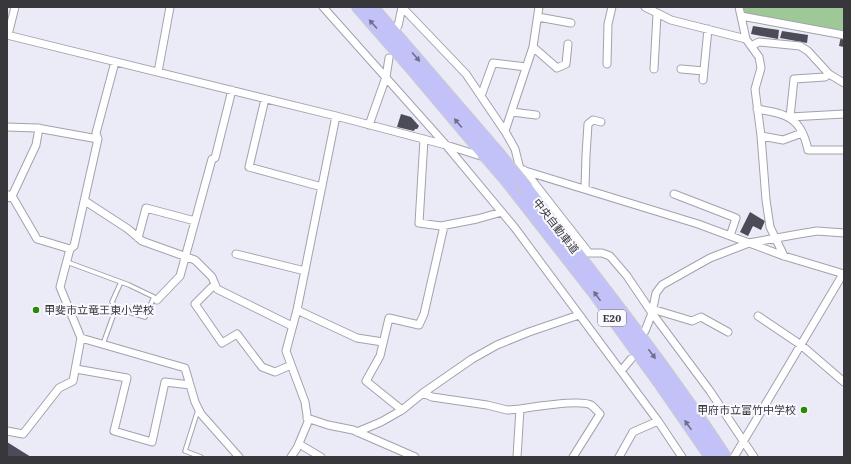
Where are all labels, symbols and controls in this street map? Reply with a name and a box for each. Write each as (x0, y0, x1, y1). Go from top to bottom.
one-way arrow (369, 19, 378, 30)
one-way arrow (412, 52, 421, 62)
one-way arrow (454, 117, 463, 128)
street label: 中央自動車道 (530, 196, 582, 256)
one-way arrow (592, 291, 601, 302)
place label: 甲斐市立竜王東小学校 (44, 303, 154, 317)
marker: 甲斐市立竜王東小学校 (31, 305, 41, 315)
road number: E20 (598, 310, 626, 326)
one-way arrow (648, 348, 656, 359)
place label: 甲府市立富竹中学校 (697, 403, 796, 417)
marker: 甲府市立富竹中学校 (799, 405, 809, 415)
one-way arrow (684, 420, 692, 430)

